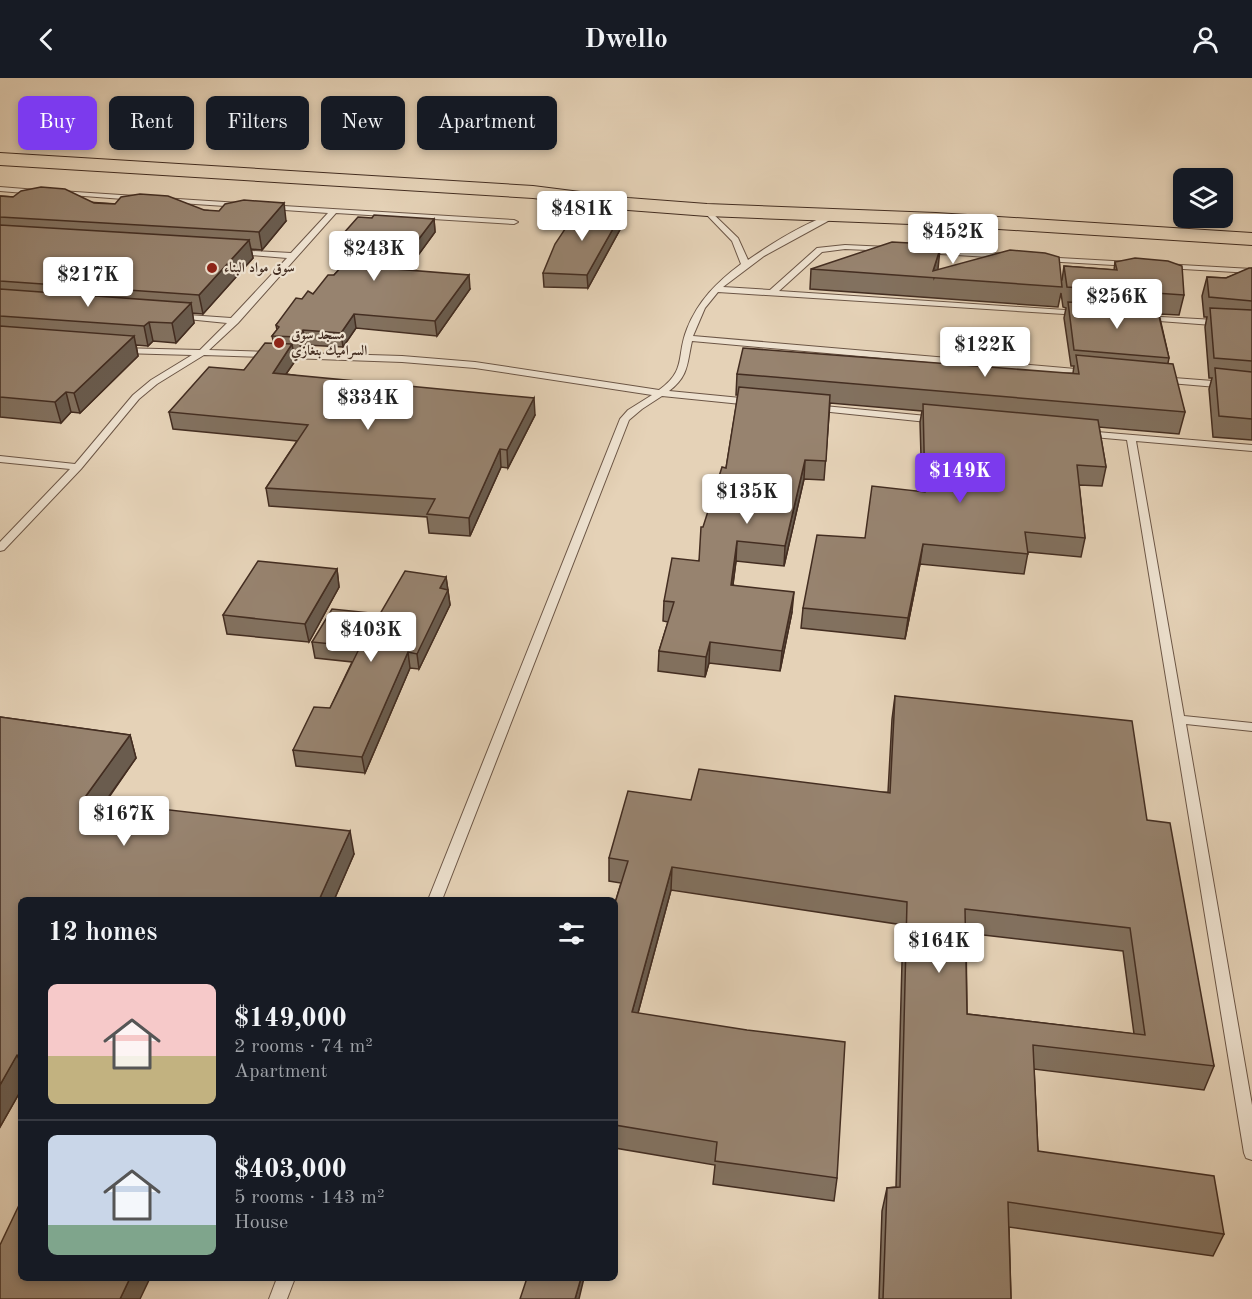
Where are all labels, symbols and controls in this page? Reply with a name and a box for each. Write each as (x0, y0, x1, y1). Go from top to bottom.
icon: back (30, 23, 63, 56)
icon: person (1189, 23, 1222, 56)
text: Dwello (584, 26, 668, 53)
chip: Buy (18, 96, 97, 150)
chip: Rent (109, 96, 194, 150)
chip: Filters (206, 96, 309, 150)
chip: New (321, 96, 405, 150)
chip: Apartment (417, 96, 557, 150)
map controls (1173, 168, 1233, 228)
button: layers (1173, 168, 1233, 228)
pin: $481K (540, 191, 624, 242)
text: $481K (551, 200, 613, 220)
pin: $452K (911, 214, 995, 265)
text: $452K (922, 223, 984, 243)
pin: $243K (332, 231, 416, 282)
text: $243K (343, 240, 405, 260)
pin: $217K (46, 257, 130, 308)
marker: سوق مواد البناء (205, 261, 219, 275)
place label: سوق مواد البناء (224, 261, 295, 276)
text: $217K (57, 266, 119, 286)
pin: $256K (1075, 279, 1159, 330)
text: $256K (1086, 288, 1148, 308)
pin: $122K (943, 327, 1027, 378)
place label: مسجد سوق السراميك بنغازي (291, 328, 367, 362)
marker: مسجد سوق السراميك بنغازي (272, 336, 286, 350)
text: $122K (954, 336, 1016, 356)
pin: $334K (326, 380, 410, 431)
text: $334K (337, 389, 399, 409)
pin: $149K (918, 453, 1002, 504)
text: $149K (929, 462, 991, 482)
pin: $135K (705, 474, 789, 525)
text: $135K (716, 483, 778, 503)
pin: $403K (329, 612, 413, 663)
text: $403K (340, 621, 402, 641)
pin: $167K (82, 796, 166, 847)
text: $167K (93, 805, 155, 825)
icon: filters (555, 917, 588, 950)
text: 12 homes (48, 920, 157, 946)
pin: $164K (897, 923, 981, 974)
text: $164K (908, 932, 970, 952)
text: $149,000 (234, 1006, 347, 1032)
icon: home (96, 1008, 168, 1080)
text: 2 rooms · 74 m² (234, 1037, 373, 1057)
text: Apartment (234, 1062, 328, 1082)
text: $403,000 (234, 1157, 347, 1183)
icon: home (96, 1159, 168, 1231)
text: 5 rooms · 143 m² (234, 1188, 384, 1208)
text: House (234, 1213, 288, 1233)

